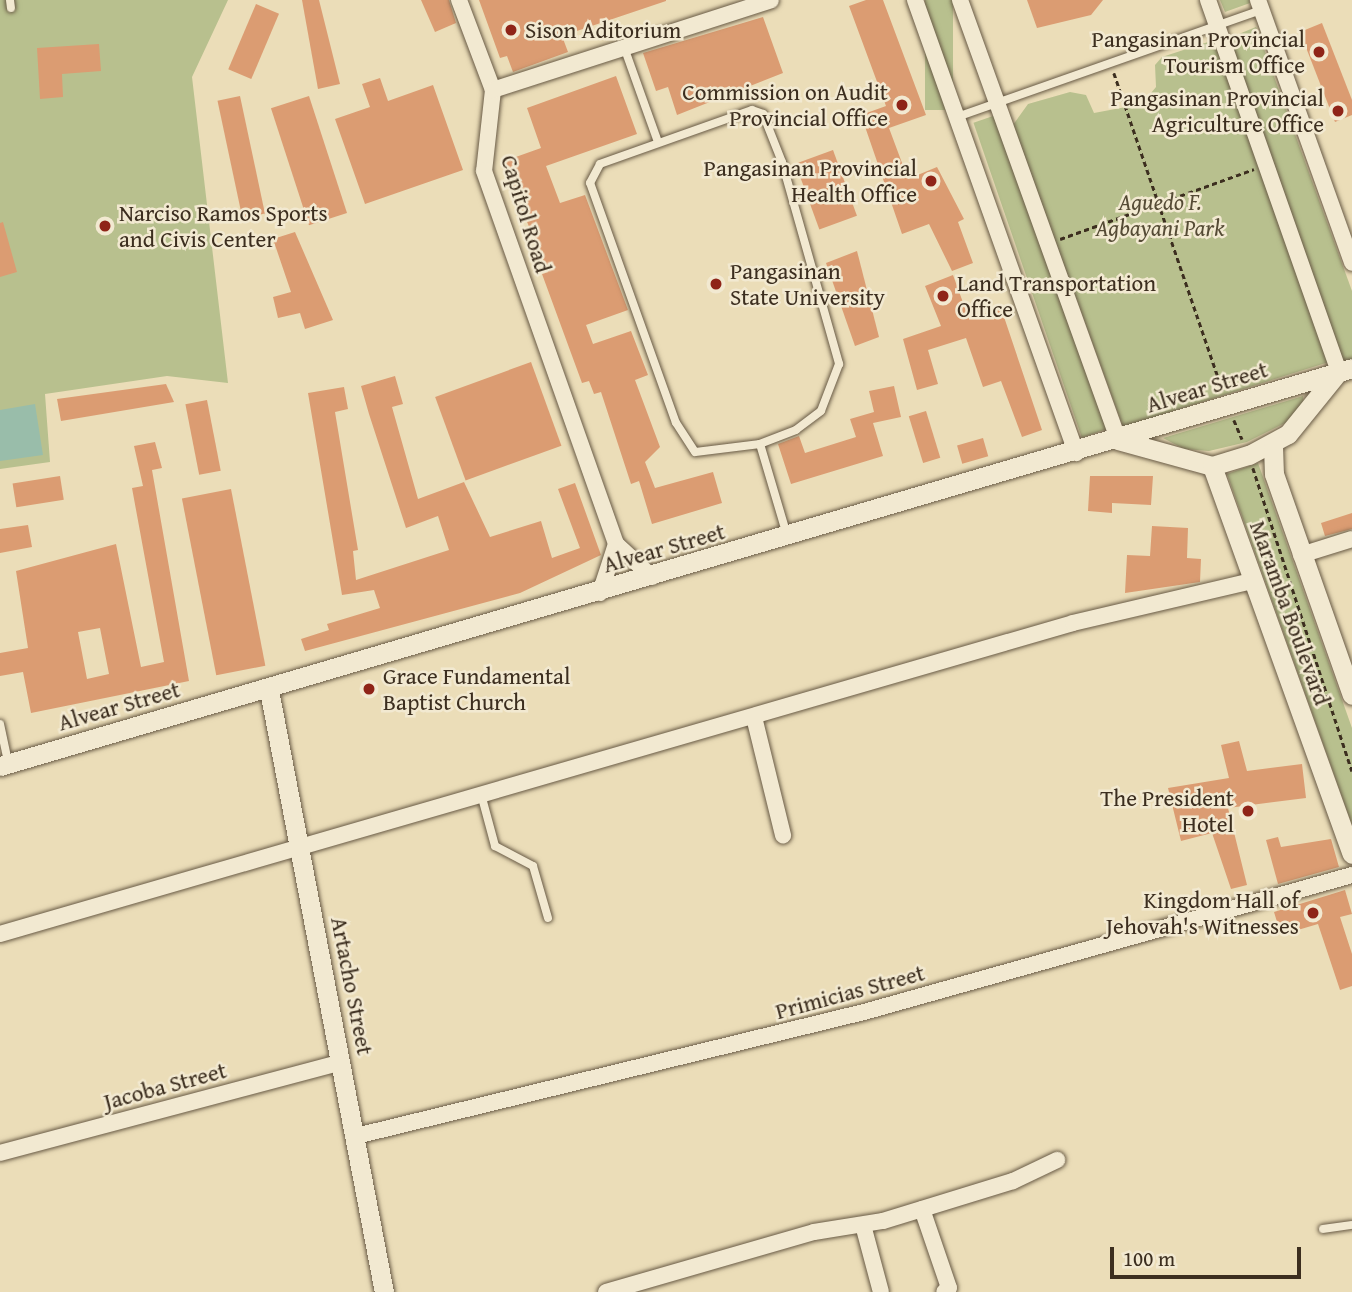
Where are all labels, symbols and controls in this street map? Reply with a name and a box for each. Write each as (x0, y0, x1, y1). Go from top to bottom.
place label: Sison Aditorium (525, 16, 681, 44)
marker: Sison Aditorium (503, 22, 519, 38)
place label: Pangasinan Provincial Tourism Office (1092, 25, 1305, 79)
marker: Pangasinan Provincial Tourism Office (1311, 44, 1327, 60)
place label: Commission on Audit Provincial Office (682, 78, 888, 132)
place label: Pangasinan Provincial Agriculture Office (1111, 84, 1324, 138)
marker: Commission on Audit Provincial Office (894, 97, 910, 113)
marker: Pangasinan Provincial Agriculture Office (1330, 103, 1346, 119)
street label: Capitol Road (495, 152, 557, 276)
place label: Pangasinan Provincial Health Office (704, 154, 917, 208)
marker: Pangasinan Provincial Health Office (923, 173, 939, 189)
park label: Aguedo F. Agbayani Park (1096, 188, 1224, 242)
place label: Narciso Ramos Sports and Civis Center (119, 199, 328, 253)
marker: Narciso Ramos Sports and Civis Center (97, 218, 113, 234)
place label: Pangasinan State University (730, 257, 885, 311)
place label: Land Transportation Office (957, 269, 1156, 323)
marker: Pangasinan State University (708, 276, 724, 292)
marker: Land Transportation Office (935, 288, 951, 304)
street label: Alvear Street (1143, 355, 1271, 419)
street label: Alvear Street (600, 517, 728, 579)
street label: Maramba Boulevard (1244, 517, 1336, 709)
place label: Grace Fundamental Baptist Church (383, 662, 570, 716)
street label: Alvear Street (55, 675, 183, 737)
marker: Grace Fundamental Baptist Church (361, 681, 377, 697)
place label: The President Hotel (1100, 784, 1234, 838)
marker: The President Hotel (1240, 803, 1256, 819)
place label: Kingdom Hall of Jehovah's Witnesses (1106, 886, 1299, 940)
marker: Kingdom Hall of Jehovah's Witnesses (1305, 905, 1321, 921)
street label: Artacho Street (325, 915, 379, 1057)
street label: Primicias Street (772, 959, 928, 1025)
street label: Jacoba Street (101, 1056, 229, 1116)
scale bar (1114, 1232, 1305, 1276)
text: 100 m (1123, 1243, 1175, 1274)

